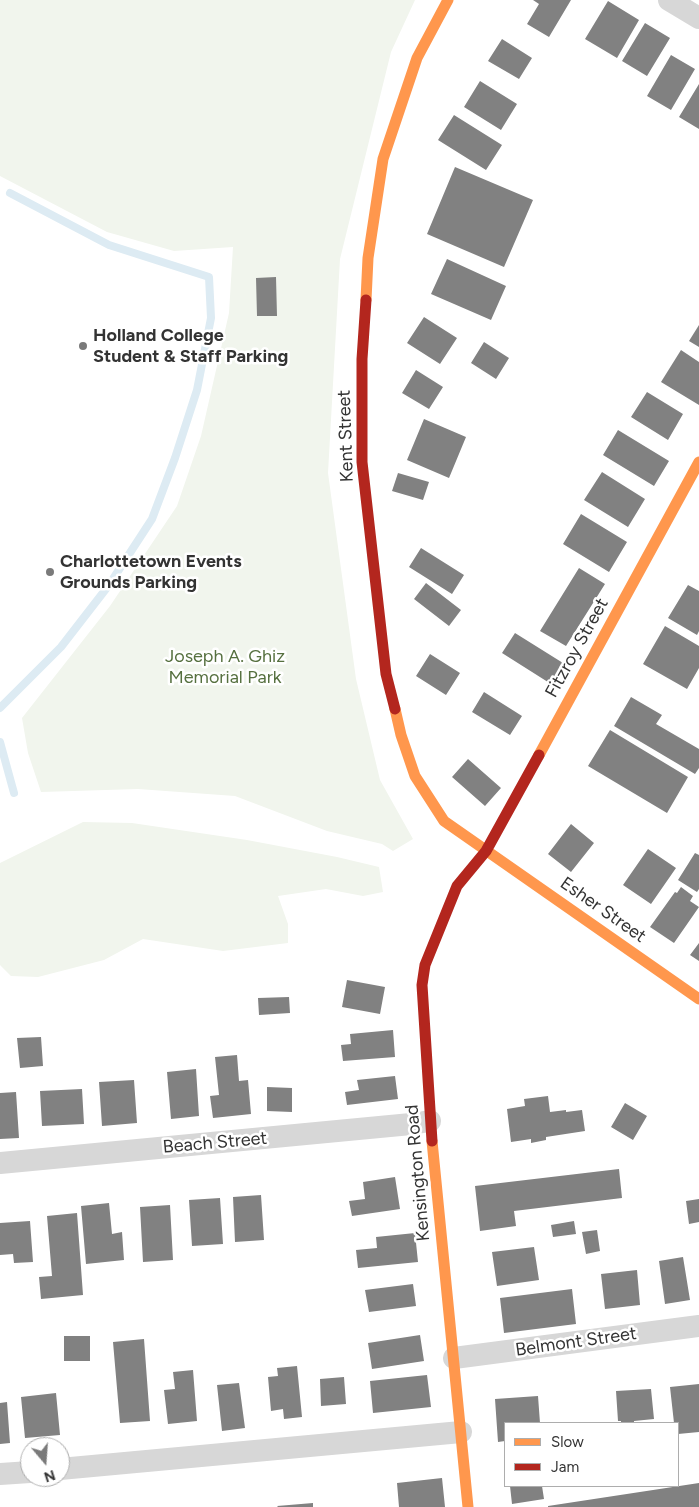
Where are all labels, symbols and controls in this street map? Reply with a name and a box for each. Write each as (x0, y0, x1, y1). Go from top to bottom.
place label: Holland College Student & Staff Parking (93, 325, 288, 368)
marker: Holland College Student & Staff Parking (77, 340, 89, 352)
street label: Kent Street (334, 389, 358, 483)
place label: Charlottetown Events Grounds Parking (60, 551, 242, 594)
marker: Charlottetown Events Grounds Parking (44, 566, 56, 578)
street label: Fitzroy Street (541, 595, 613, 701)
park label: Joseph A. Ghiz Memorial Park (165, 646, 285, 689)
street label: Esher Street (556, 873, 650, 947)
street label: Kensington Road (401, 1104, 435, 1242)
street label: Beach Street (162, 1128, 268, 1158)
street label: Belmont Street (514, 1323, 638, 1361)
legend (504, 1422, 679, 1487)
text: Slow (551, 1433, 584, 1451)
north arrow (20, 1437, 70, 1487)
text: Jam (551, 1458, 579, 1476)
text: N (42, 1466, 57, 1486)

